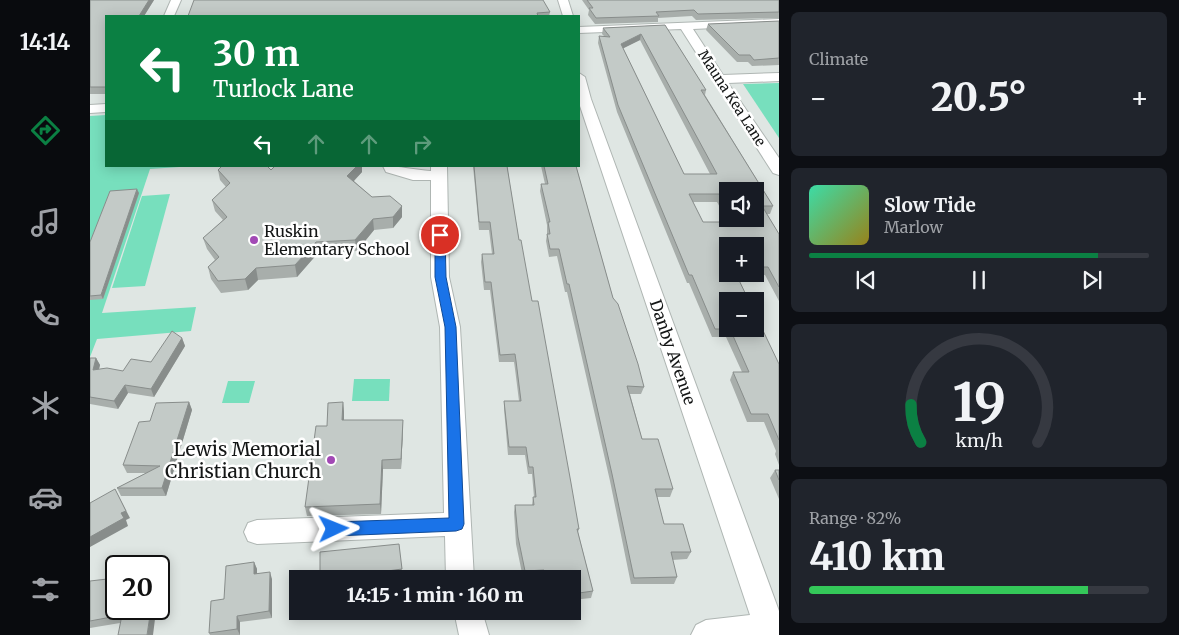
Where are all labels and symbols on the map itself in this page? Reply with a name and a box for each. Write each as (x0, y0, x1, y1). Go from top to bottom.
street label: Mauna Kea Lane (694, 46, 770, 150)
pin (419, 214, 461, 256)
place label: Ruskin Elementary School (264, 221, 410, 259)
marker: Ruskin Elementary School (248, 234, 260, 246)
street label: Danby Avenue (646, 297, 700, 407)
place label: Lewis Memorial Christian Church (165, 437, 321, 483)
marker: Lewis Memorial Christian Church (325, 454, 337, 466)
position arrow (307, 502, 359, 554)
speed limit sign: 20 (105, 555, 170, 620)

